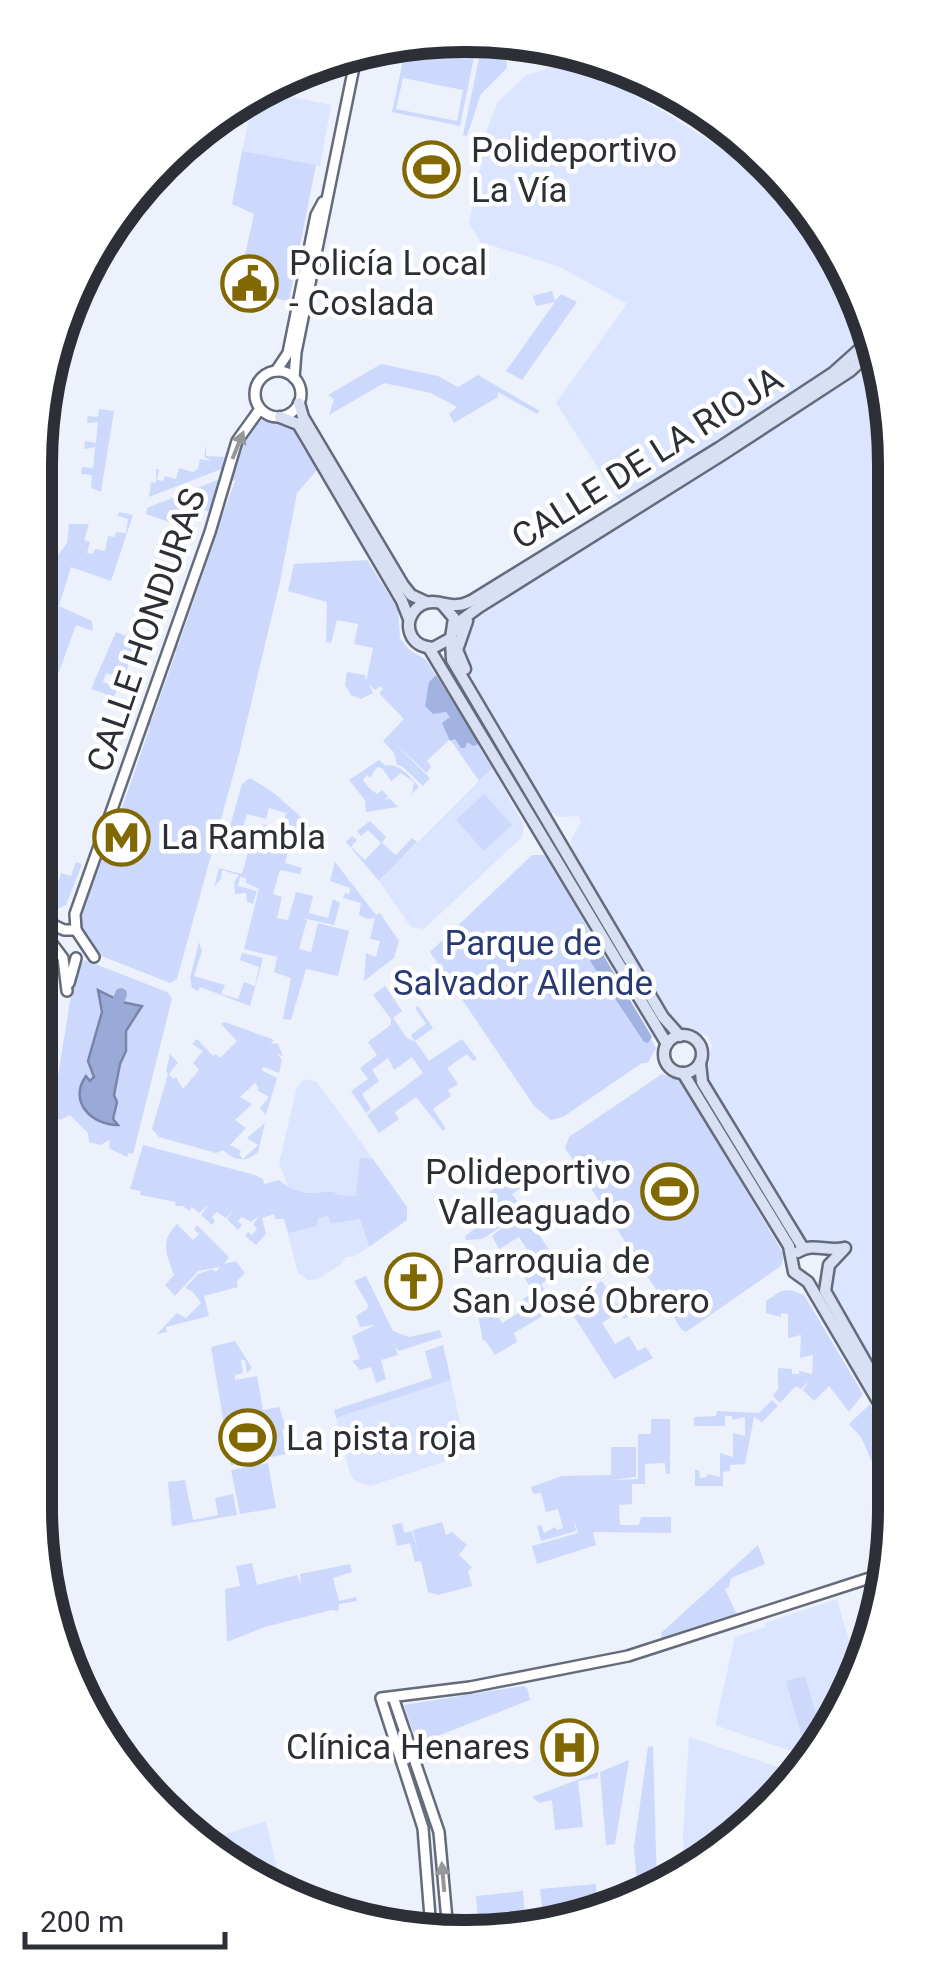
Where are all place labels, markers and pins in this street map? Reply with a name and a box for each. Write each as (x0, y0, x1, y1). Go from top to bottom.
place label: Polideportivo La Vía (471, 130, 677, 211)
sports icon: Polideportivo La Vía (402, 140, 462, 200)
place label: Policía Local - Coslada (289, 243, 487, 324)
public building icon: Policía Local - Coslada (220, 253, 280, 313)
metro station icon: La Rambla (92, 807, 152, 867)
place label: La Rambla (161, 817, 326, 858)
place label: Polideportivo Valleaguado (425, 1152, 631, 1233)
sports icon: Polideportivo Valleaguado (640, 1162, 700, 1222)
place label: Parroquia de San José Obrero (452, 1241, 710, 1322)
church icon: Parroquia de San José Obrero (383, 1251, 443, 1311)
sports icon: La pista roja (217, 1408, 277, 1468)
place label: La pista roja (286, 1418, 477, 1459)
hospital icon: Clínica Henares (539, 1717, 599, 1777)
place label: Clínica Henares (286, 1727, 530, 1768)

